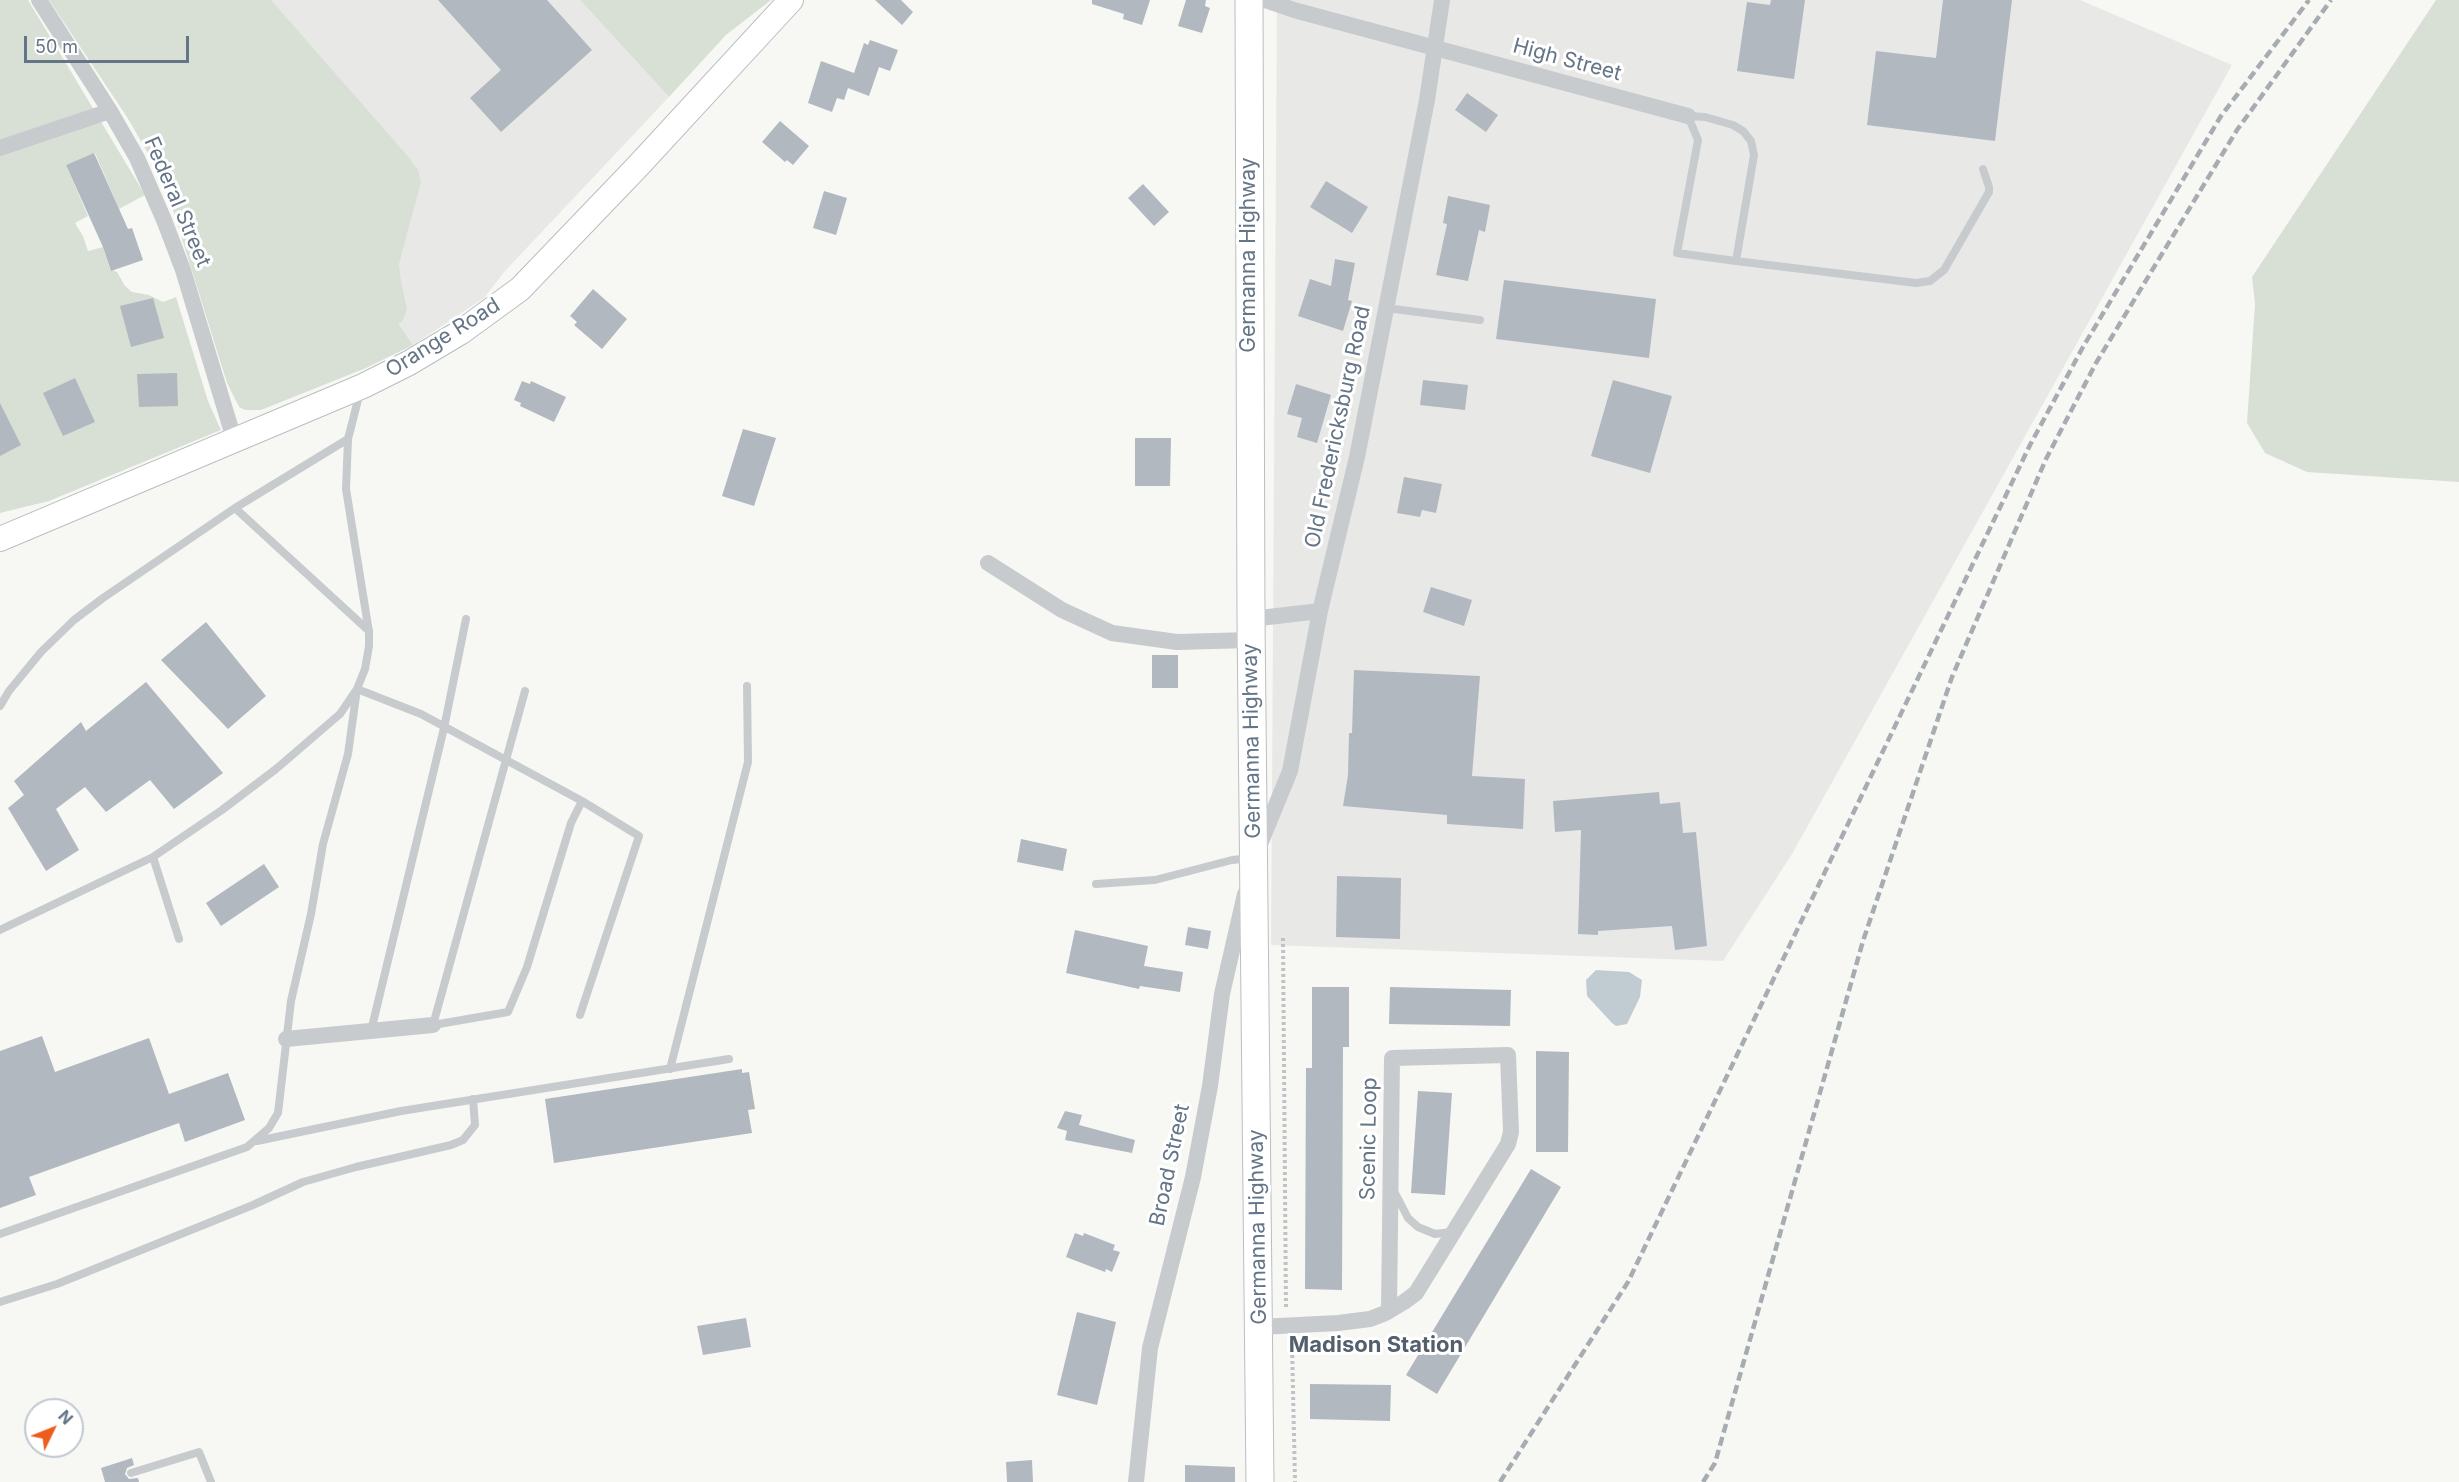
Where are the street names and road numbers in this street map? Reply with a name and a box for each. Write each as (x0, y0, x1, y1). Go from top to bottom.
street label: High Street (1510, 33, 1624, 87)
street label: Federal Street (138, 133, 216, 271)
street label: Germanna Highway (1236, 157, 1262, 353)
street label: Orange Road (381, 293, 505, 383)
street label: Old Fredericksburg Road (1300, 304, 1376, 550)
street label: Germanna Highway (1238, 643, 1266, 839)
street label: Scenic Loop (1355, 1077, 1383, 1201)
street label: Broad Street (1145, 1102, 1195, 1228)
street label: Germanna Highway (1244, 1129, 1272, 1325)

